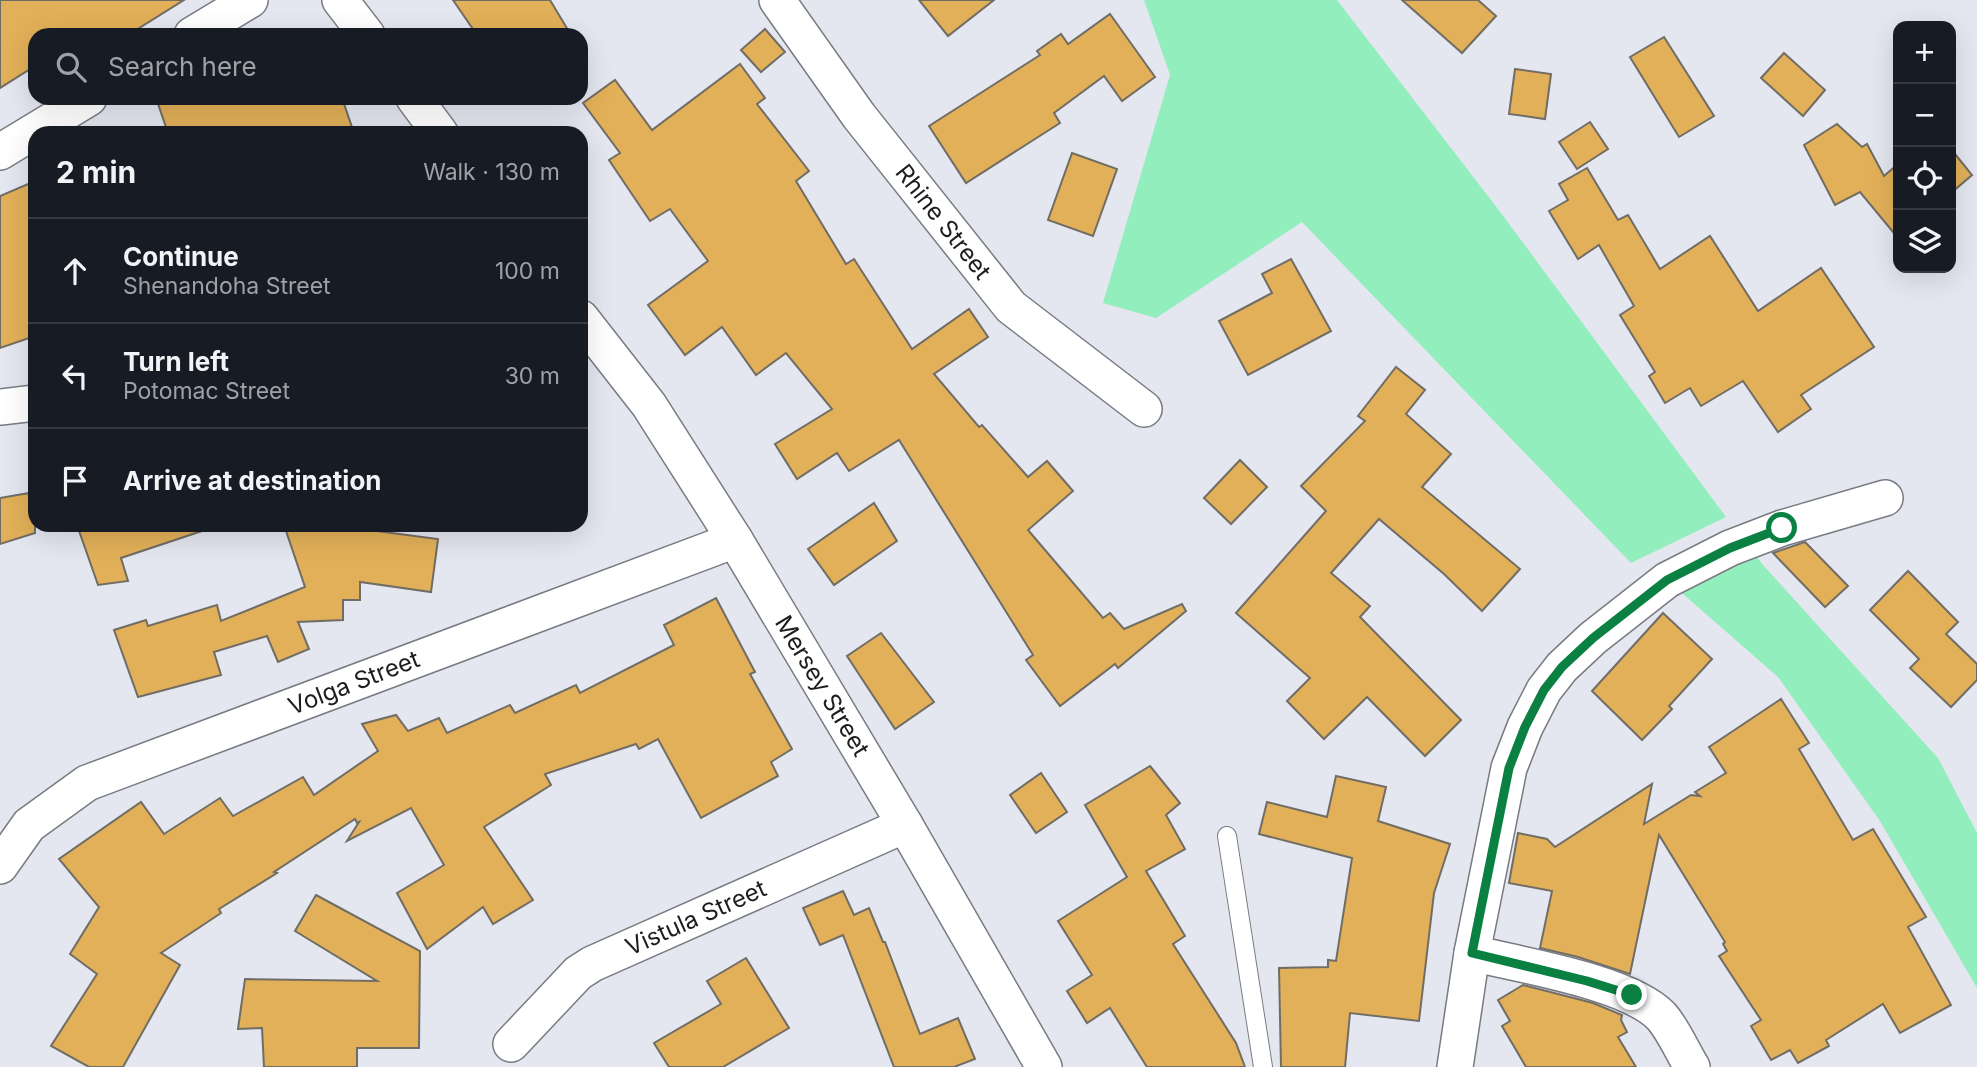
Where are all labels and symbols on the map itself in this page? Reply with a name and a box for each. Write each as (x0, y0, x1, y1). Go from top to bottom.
street label: Rhine Street (889, 158, 997, 285)
route start (1766, 512, 1797, 543)
street label: Mersey Street (769, 610, 876, 761)
street label: Volga Street (284, 644, 424, 721)
street label: Vistula Street (621, 874, 771, 961)
route end (1616, 979, 1647, 1010)

